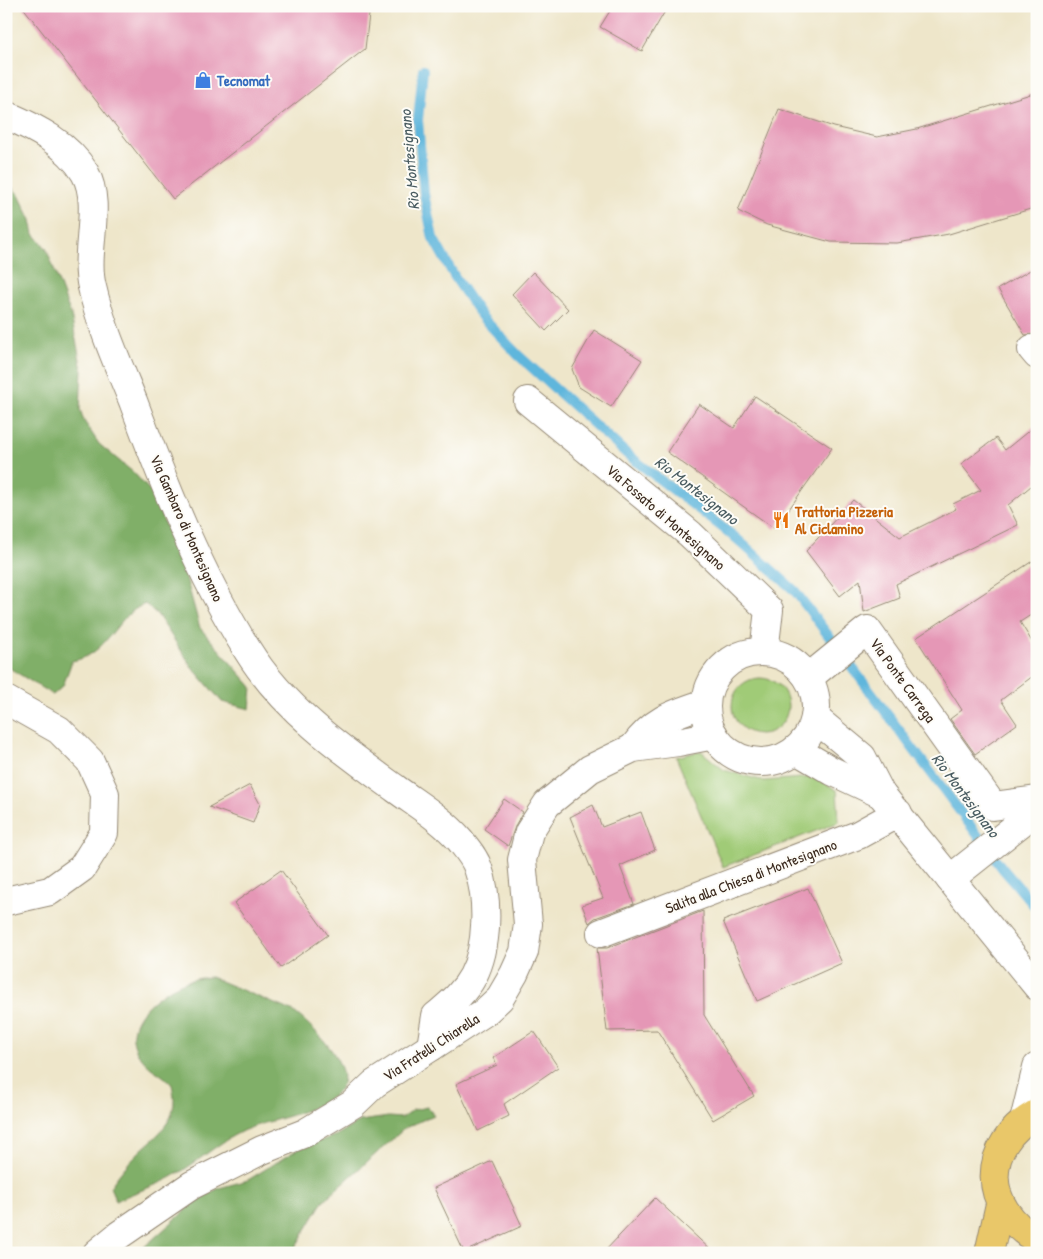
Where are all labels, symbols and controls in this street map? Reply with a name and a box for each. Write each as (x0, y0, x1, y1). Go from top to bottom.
shop icon: Tecnomat (193, 70, 213, 90)
place label: Tecnomat (216, 70, 271, 91)
water label: Rio Montesignano (394, 108, 424, 211)
street label: Via Gambaro di Montesignano (145, 451, 229, 605)
water label: Rio Montesignano (651, 451, 744, 530)
street label: Via Fossato di Montesignano (602, 459, 730, 575)
place label: Trattoria Pizzeria Al Ciclamino (794, 501, 893, 539)
restaurant icon: Trattoria Pizzeria Al Ciclamino (771, 510, 791, 530)
street label: Via Ponte Carrega (865, 633, 941, 727)
water label: Rio Montesignano (927, 748, 1006, 843)
street label: Salita alla Chiesa di Montesignano (662, 834, 840, 918)
street label: Via Fratelli Chiarella (379, 1008, 483, 1086)

